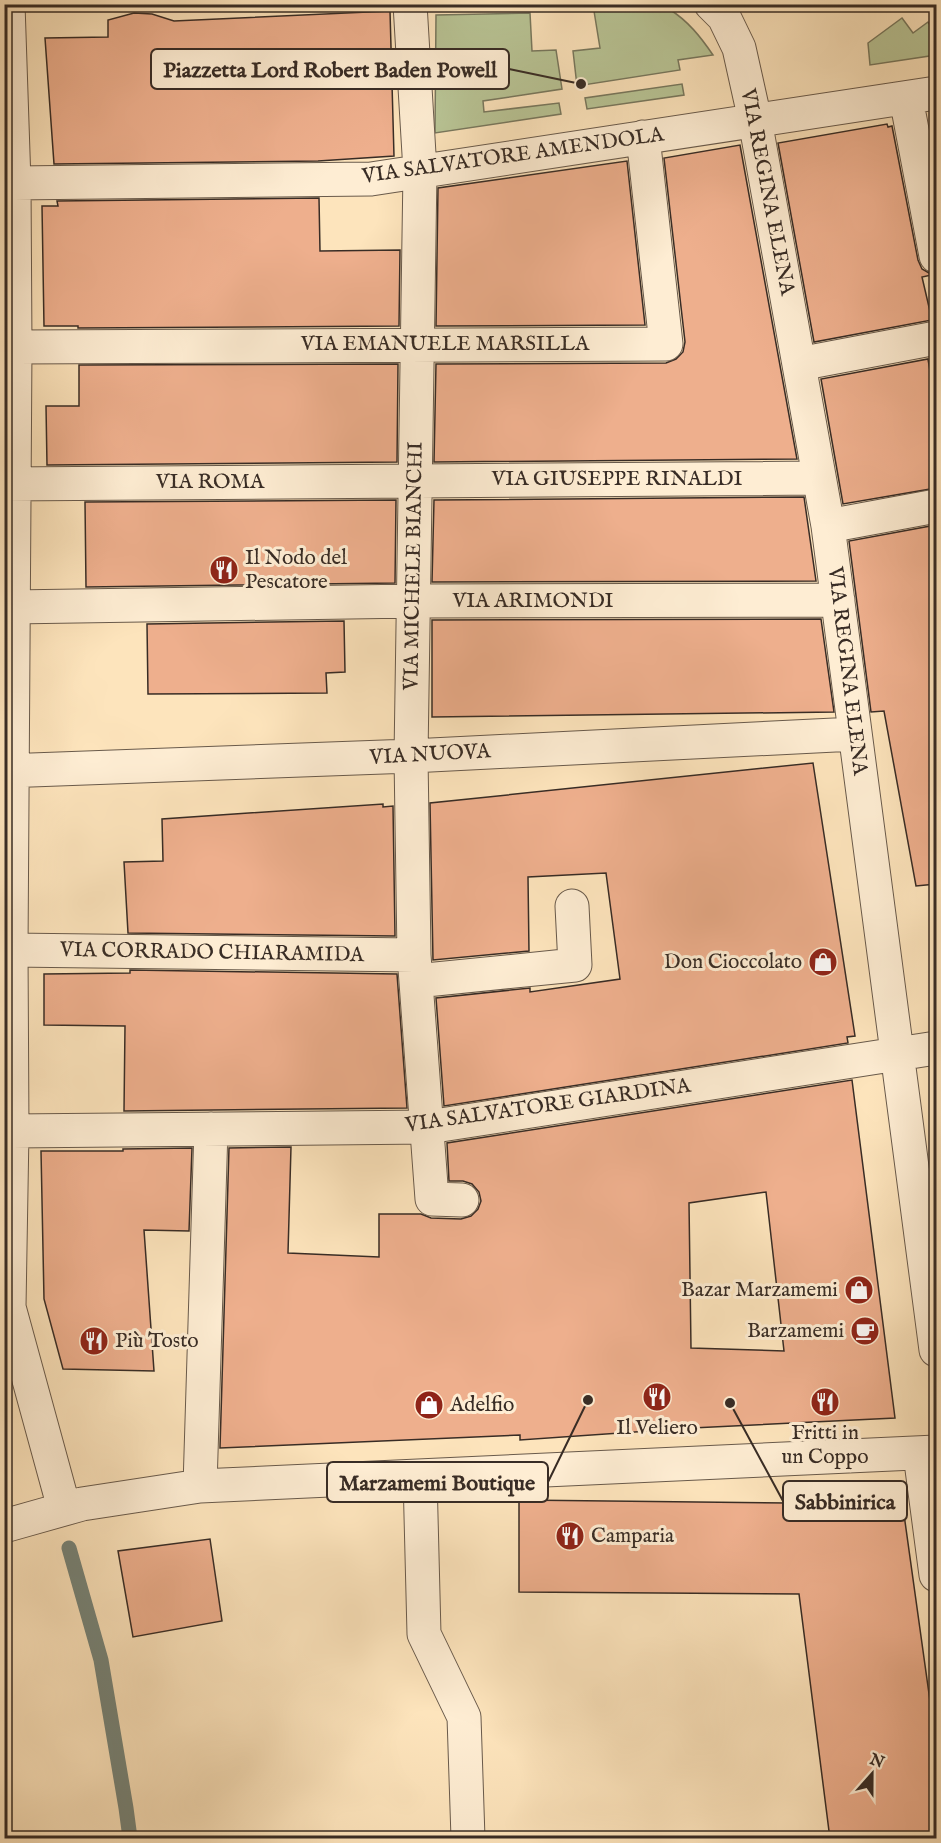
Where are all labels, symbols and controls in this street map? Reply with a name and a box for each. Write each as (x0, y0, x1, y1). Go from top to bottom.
callout: Piazzetta Lord Robert Baden Powell (151, 49, 509, 89)
text: Piazzetta Lord Robert Baden Powell (163, 57, 498, 85)
street label: VIA REGINA ELENA (734, 85, 800, 299)
street label: VIA SALVATORE AMENDOLA (359, 121, 666, 191)
street label: VIA EMANUELE MARSILLA (300, 331, 590, 358)
street label: VIA MICHELE BIANCHI (398, 441, 430, 692)
street label: VIA GIUSEPPE RINALDI (490, 466, 743, 493)
street label: VIA ROMA (155, 469, 265, 496)
place label: Il Nodo del Pescatore (245, 545, 347, 596)
restaurant icon: Il Nodo del Pescatore (208, 554, 240, 586)
street label: VIA REGINA ELENA (821, 564, 873, 778)
street label: VIA ARIMONDI (451, 588, 614, 615)
street label: VIA NUOVA (368, 738, 492, 772)
street label: VIA CORRADO CHIARAMIDA (59, 937, 365, 969)
shop icon: Don Cioccolato (807, 946, 839, 978)
place label: Don Cioccolato (664, 949, 802, 976)
street label: VIA SALVATORE GIARDINA (403, 1072, 693, 1140)
shop icon: Bazar Marzamemi (843, 1274, 875, 1306)
place label: Bazar Marzamemi (681, 1277, 838, 1304)
cafe icon: Barzamemi (849, 1315, 881, 1347)
place label: Barzamemi (747, 1318, 844, 1345)
restaurant icon: Più Tosto (78, 1325, 110, 1357)
place label: Più Tosto (115, 1328, 199, 1355)
restaurant icon: Il Veliero (641, 1381, 673, 1413)
restaurant icon: Fritti in un Coppo (809, 1386, 841, 1418)
shop icon: Adelfio (413, 1389, 445, 1421)
place label: Adelfio (449, 1392, 514, 1419)
place label: Il Veliero (616, 1415, 698, 1442)
place label: Fritti in un Coppo (781, 1420, 869, 1471)
callout: Marzamemi Boutique (327, 1462, 548, 1502)
text: Marzamemi Boutique (339, 1470, 535, 1498)
callout: Sabbinirica (783, 1481, 907, 1521)
text: Sabbinirica (795, 1489, 896, 1517)
restaurant icon: Camparia (554, 1520, 586, 1552)
place label: Camparia (591, 1523, 675, 1550)
north arrow (842, 1744, 902, 1804)
text: N (866, 1750, 887, 1774)

